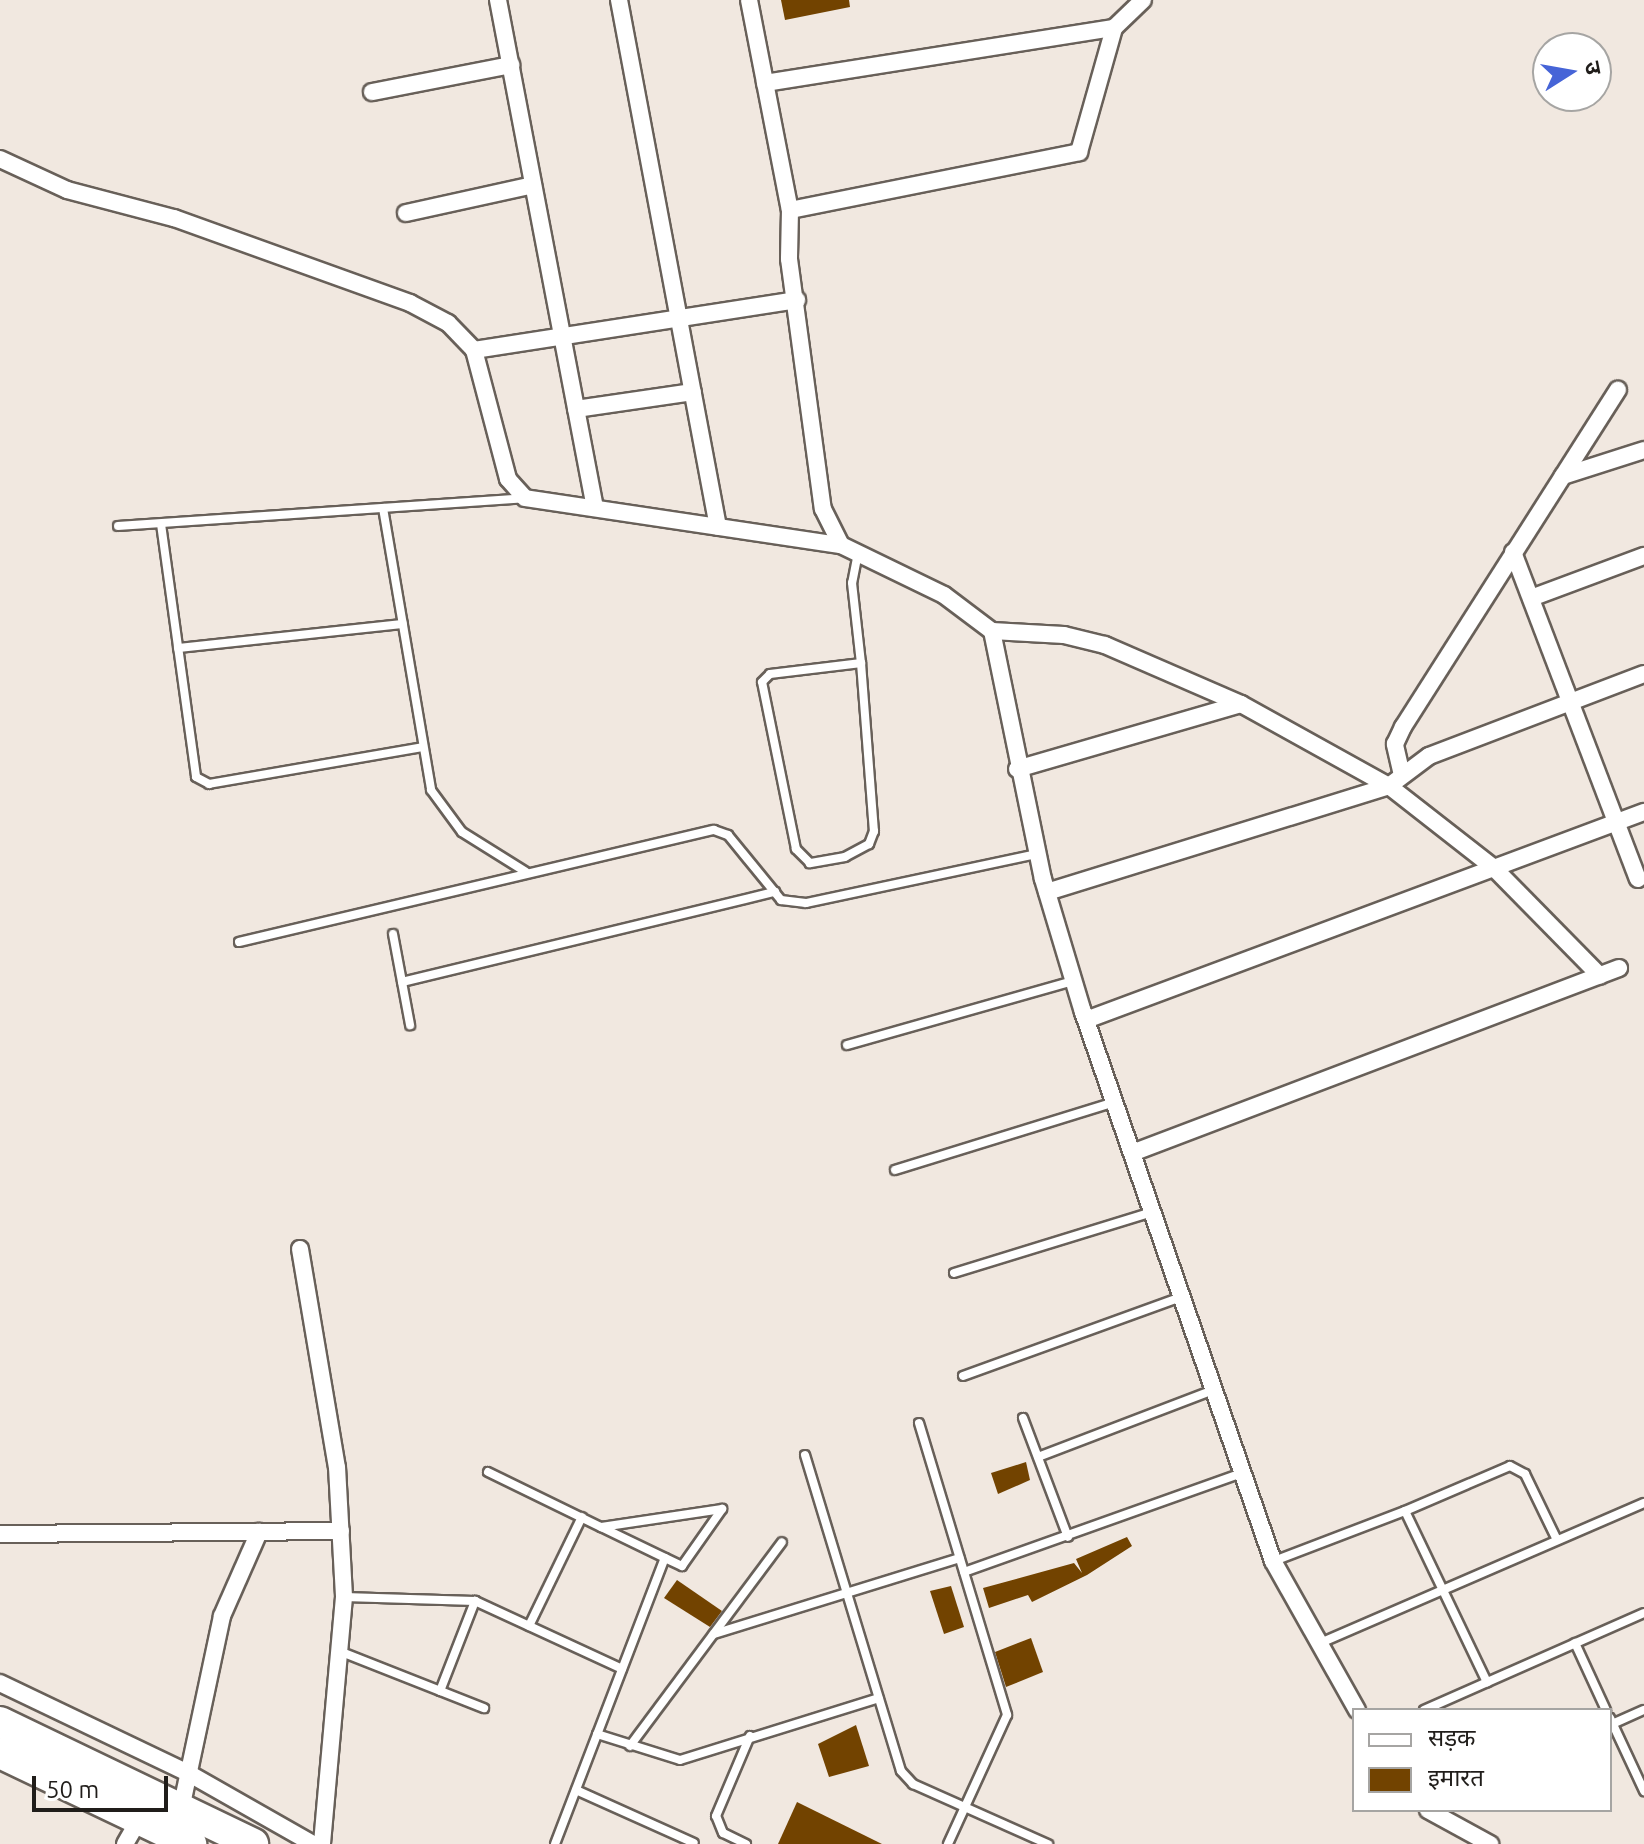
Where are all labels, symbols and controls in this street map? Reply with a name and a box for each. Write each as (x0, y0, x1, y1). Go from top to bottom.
north arrow (1532, 32, 1612, 112)
text: उ (1581, 59, 1608, 76)
legend (1352, 1708, 1612, 1812)
text: सड़क (1428, 1724, 1476, 1751)
scale bar (36, 1760, 172, 1810)
text: इमारत (1428, 1764, 1484, 1791)
text: 50 m (46, 1776, 99, 1803)

